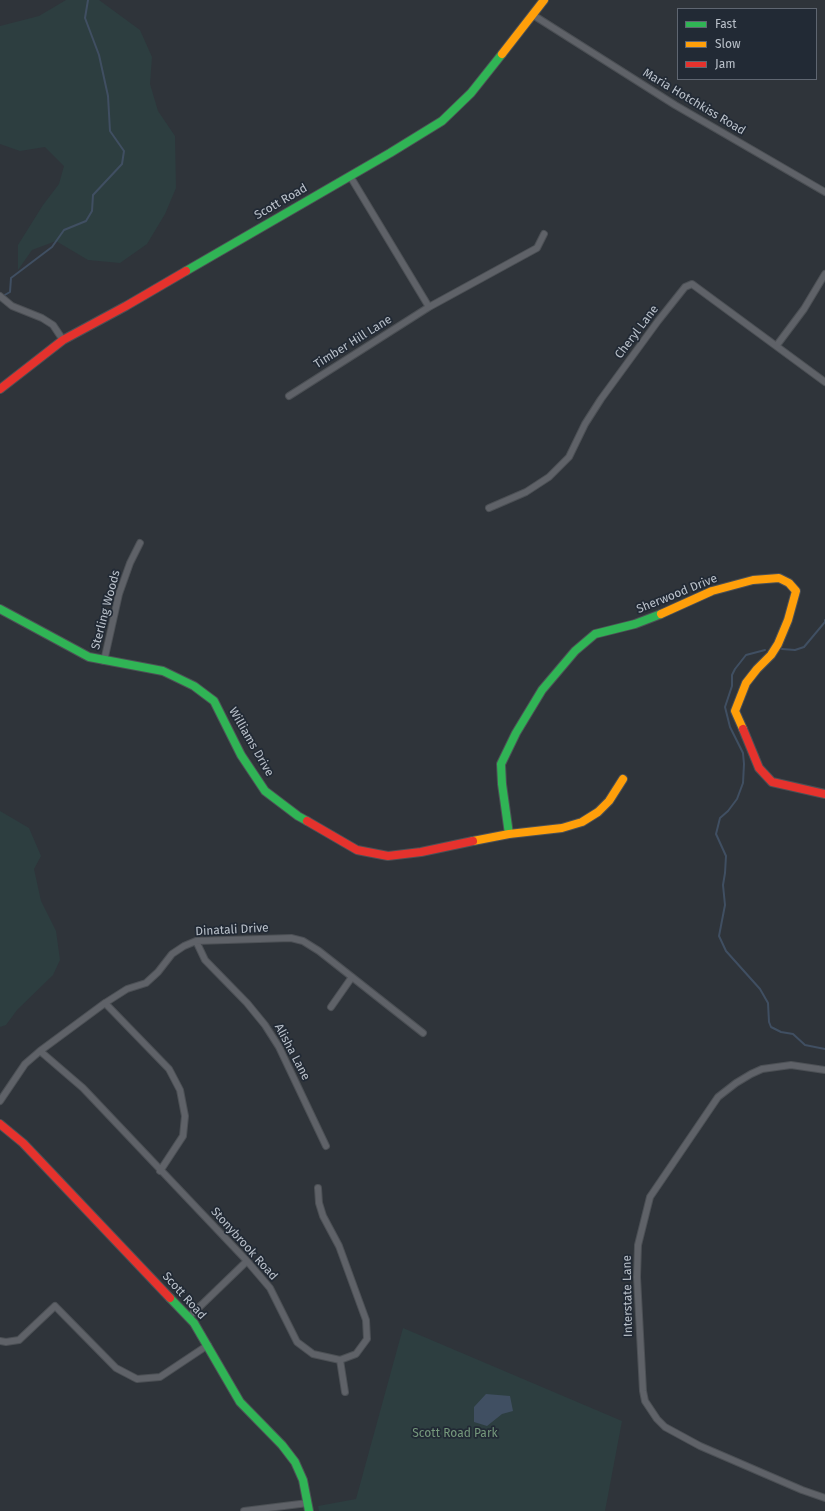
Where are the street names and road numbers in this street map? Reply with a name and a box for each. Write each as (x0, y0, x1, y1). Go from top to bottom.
street label: Maria Hotchkiss Road (640, 66, 748, 138)
street label: Scott Road (252, 181, 310, 223)
street label: Cheryl Lane (612, 302, 662, 362)
street label: Timber Hill Lane (311, 312, 395, 372)
street label: Sterling Woods (88, 569, 124, 651)
street label: Sherwood Drive (634, 571, 720, 617)
street label: Williams Drive (225, 705, 277, 779)
street label: Dinatali Drive (195, 921, 269, 939)
street label: Alisha Lane (271, 1021, 313, 1083)
street label: Stonybrook Road (208, 1205, 280, 1283)
street label: Interstate Lane (620, 1255, 636, 1337)
street label: Scott Road (159, 1269, 209, 1323)

